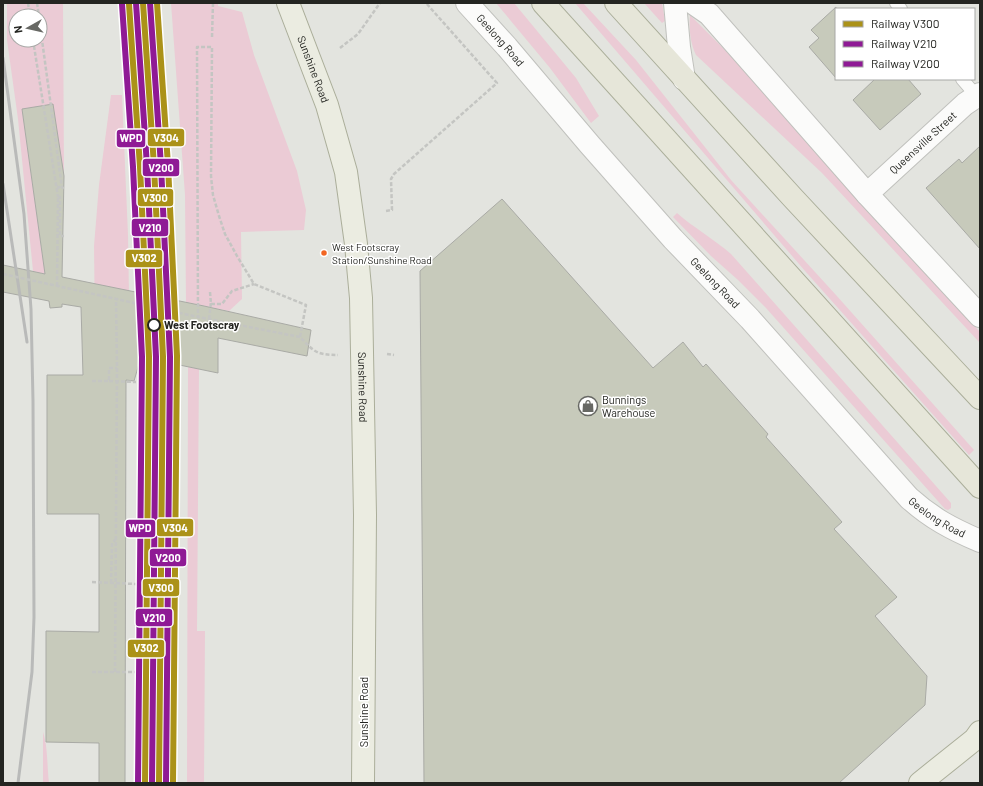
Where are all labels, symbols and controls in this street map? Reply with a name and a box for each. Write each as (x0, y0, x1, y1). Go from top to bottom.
north arrow (8, 8, 48, 48)
legend (835, 8, 975, 80)
street label: Geelong Road (474, 11, 527, 69)
text: Railway V300 (871, 16, 940, 30)
text: N (11, 25, 25, 34)
street label: Sunshine Road (295, 34, 333, 104)
text: Railway V210 (871, 36, 937, 50)
text: Railway V200 (871, 56, 940, 70)
street label: Queensville Street (887, 108, 959, 176)
line badge: V304 (147, 128, 185, 147)
line badge: WPD (116, 129, 146, 148)
text: WPD (120, 131, 143, 144)
text: V304 (153, 131, 179, 144)
line badge: V200 (142, 158, 180, 177)
text: V200 (148, 161, 174, 174)
line badge: V300 (137, 188, 174, 207)
text: V300 (142, 191, 168, 204)
line badge: V210 (131, 218, 169, 237)
text: V210 (138, 221, 162, 234)
place label: West Footscray Station/Sunshine Road (332, 241, 432, 266)
marker: West Footscray Station/Sunshine Road (319, 248, 329, 258)
line badge: V302 (125, 249, 163, 268)
text: V302 (131, 251, 157, 264)
street label: Geelong Road (688, 254, 743, 310)
marker: West Footscray (147, 318, 161, 332)
place label: West Footscray (164, 318, 240, 331)
street label: Sunshine Road (356, 352, 370, 423)
place label: Bunnings Warehouse (602, 393, 656, 419)
shop icon: Bunnings Warehouse (577, 395, 599, 417)
street label: Geelong Road (906, 494, 968, 540)
line badge: V304 (156, 518, 194, 537)
line badge: WPD (125, 519, 156, 538)
text: WPD (129, 521, 152, 534)
text: V304 (162, 521, 188, 534)
line badge: V200 (149, 548, 187, 567)
text: V200 (155, 551, 181, 564)
line badge: V300 (142, 578, 180, 597)
text: V300 (148, 581, 174, 594)
line badge: V210 (135, 608, 173, 627)
text: V210 (142, 611, 166, 624)
line badge: V302 (127, 639, 165, 658)
text: V302 (133, 641, 159, 654)
street label: Sunshine Road (357, 677, 370, 747)

